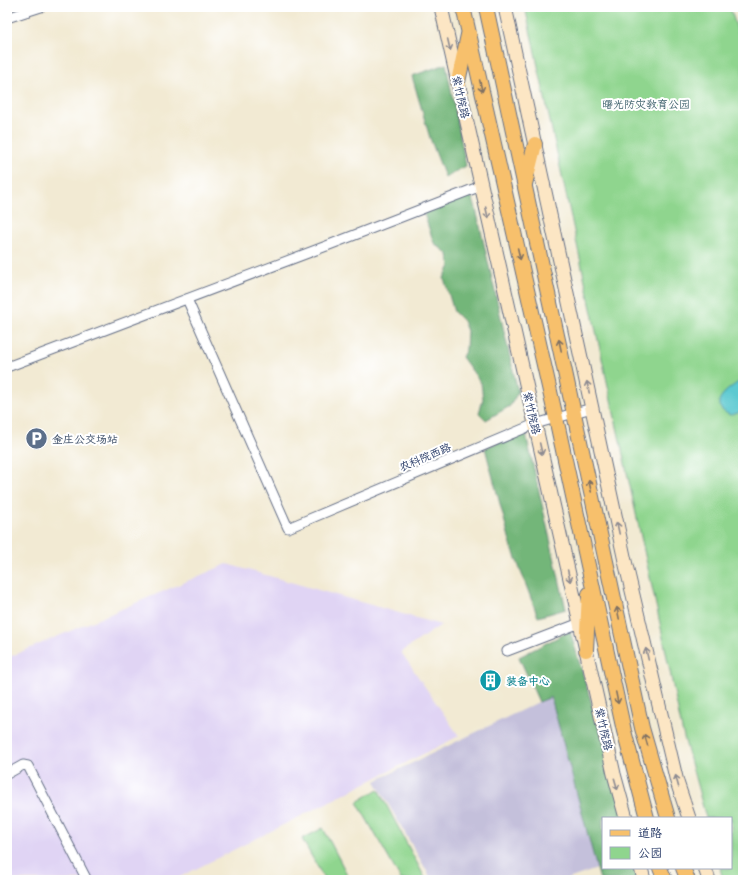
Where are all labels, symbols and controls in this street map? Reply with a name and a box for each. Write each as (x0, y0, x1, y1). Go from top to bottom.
one-way arrow (446, 38, 454, 51)
street label: 紫竹院路 (448, 74, 473, 120)
one-way arrow (478, 79, 486, 92)
park label: 曙光防灾教育公园 (602, 97, 690, 112)
one-way arrow (484, 206, 492, 219)
one-way arrow (515, 247, 523, 260)
one-way arrow (555, 339, 563, 352)
one-way arrow (583, 381, 591, 394)
street label: 紫竹院路 (519, 390, 544, 436)
parking icon: 金庄公交场站 (24, 426, 50, 452)
place label: 金庄公交场站 (52, 432, 118, 447)
street label: 农科院西路 (397, 440, 453, 475)
one-way arrow (537, 442, 545, 455)
one-way arrow (586, 480, 594, 493)
one-way arrow (614, 521, 622, 534)
one-way arrow (565, 569, 573, 582)
one-way arrow (613, 607, 621, 620)
one-way arrow (643, 648, 651, 661)
building icon: 装备中心 (477, 668, 503, 694)
place label: 装备中心 (506, 674, 550, 689)
one-way arrow (613, 691, 621, 704)
street label: 紫竹院路 (591, 706, 616, 752)
one-way arrow (642, 734, 649, 747)
one-way arrow (673, 775, 680, 788)
one-way arrow (613, 777, 621, 790)
legend (602, 817, 732, 869)
text: 道路 (638, 825, 662, 841)
text: 公园 (638, 845, 662, 861)

